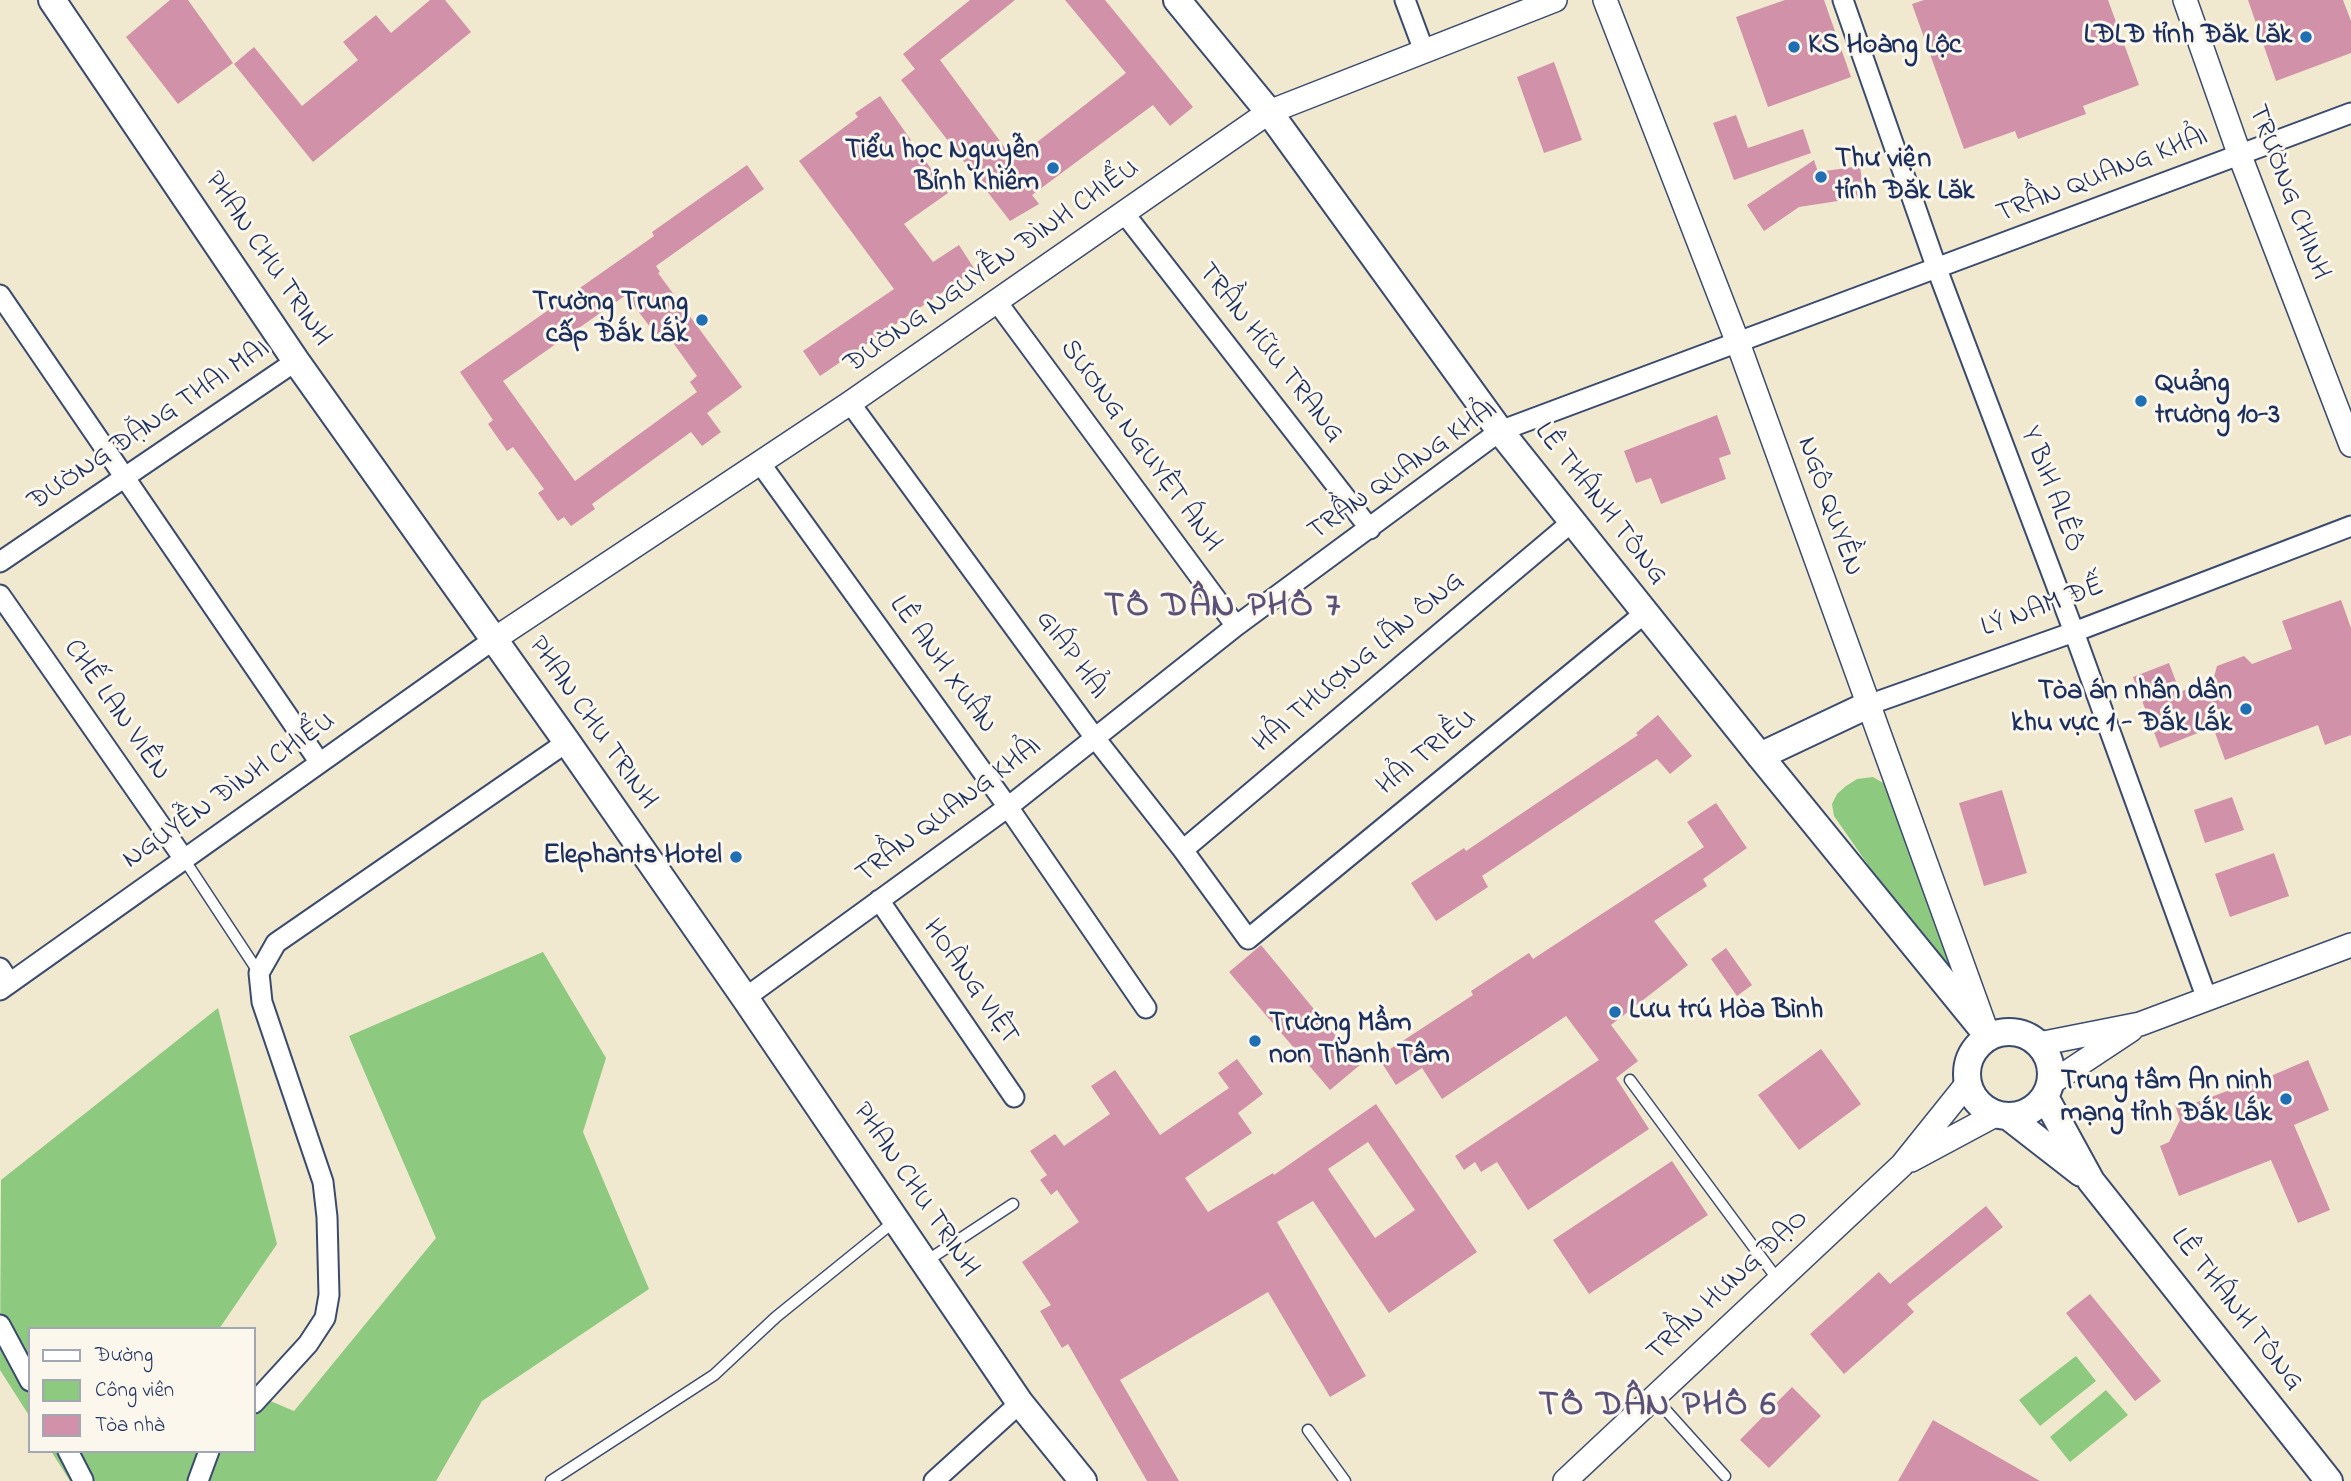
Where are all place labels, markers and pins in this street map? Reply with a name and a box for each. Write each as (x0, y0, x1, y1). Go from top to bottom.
place label: LĐLĐ tỉnh Đăk Lăk (2084, 20, 2292, 54)
marker: LĐLĐ tỉnh Đăk Lăk (2298, 29, 2314, 45)
place label: KS Hoàng Lộc (1808, 30, 1961, 64)
marker: KS Hoàng Lộc (1786, 39, 1802, 55)
place label: Tiểu học Nguyễn Bỉnh Khiêm (845, 135, 1039, 201)
place label: Thư viện tỉnh Đăk Lăk (1835, 144, 1974, 210)
marker: Tiểu học Nguyễn Bỉnh Khiêm (1045, 160, 1061, 176)
marker: Thư viện tỉnh Đăk Lăk (1813, 169, 1829, 185)
place label: Trường Trung cấp Đắk Lắk (532, 287, 688, 353)
marker: Trường Trung cấp Đắk Lắk (694, 312, 710, 328)
place label: Quảng trường 10-3 (2155, 368, 2280, 434)
marker: Quảng trường 10-3 (2133, 393, 2149, 409)
place label: Tòa án nhân dân khu vực 1 - Đắk Lắk (2011, 676, 2232, 742)
marker: Tòa án nhân dân khu vực 1 - Đắk Lắk (2238, 701, 2254, 717)
place label: Elephants Hotel (543, 840, 722, 874)
marker: Elephants Hotel (728, 849, 744, 865)
place label: Lưu trú Hòa Bình (1629, 995, 1823, 1029)
marker: Lưu trú Hòa Bình (1607, 1004, 1623, 1020)
place label: Trường Mầm non Thanh Tâm (1269, 1008, 1450, 1074)
marker: Trường Mầm non Thanh Tâm (1247, 1033, 1263, 1049)
place label: Trung tâm An ninh mạng tỉnh Đắk Lắk (2061, 1066, 2272, 1132)
marker: Trung tâm An ninh mạng tỉnh Đắk Lắk (2278, 1091, 2294, 1107)

